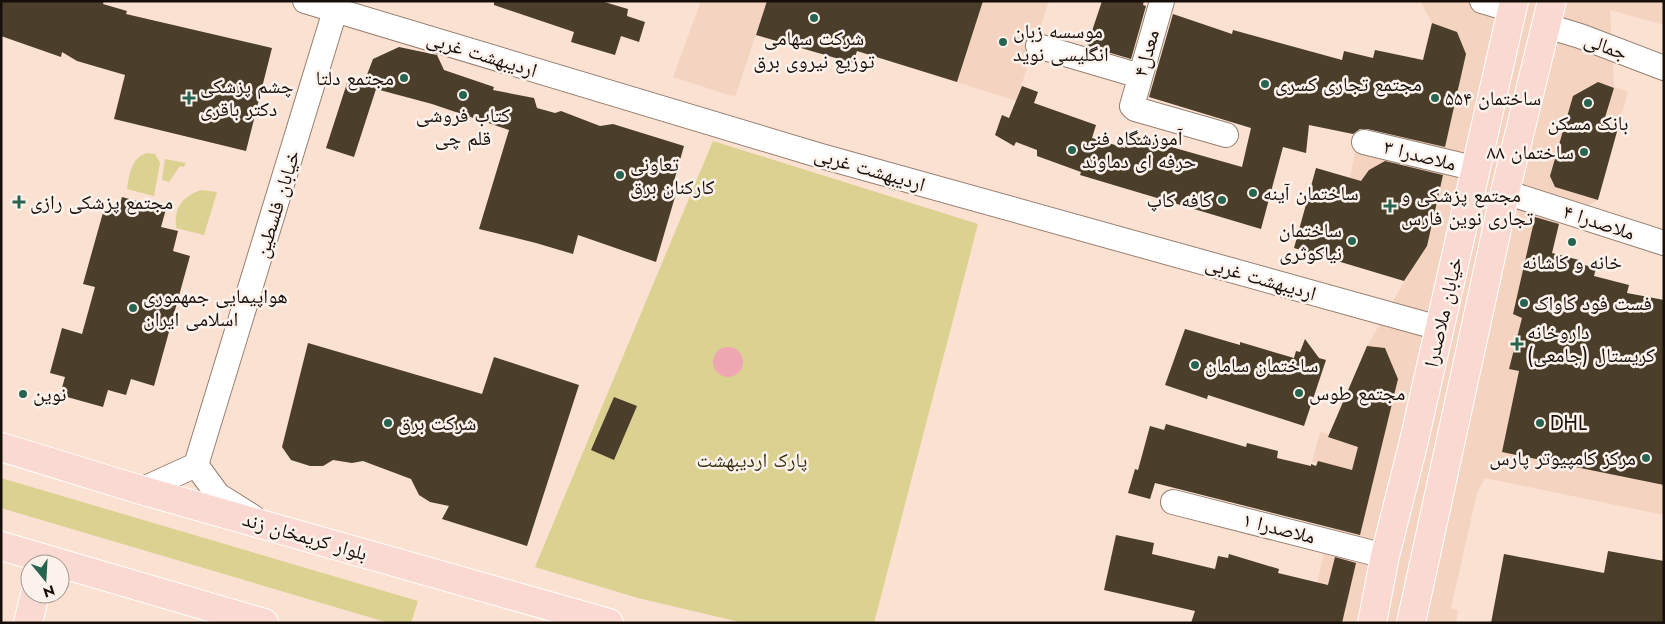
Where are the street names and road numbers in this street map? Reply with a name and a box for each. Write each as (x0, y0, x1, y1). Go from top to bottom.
street label: اردیبهشت غربی (423, 24, 541, 85)
street label: جمالی (1580, 25, 1632, 68)
street label: معدل۴ (1126, 26, 1167, 80)
street label: ۳ ملاصدرا (1380, 132, 1459, 179)
street label: اردیبهشت غربی (811, 140, 929, 199)
street label: خیابان فلسطین (247, 146, 308, 262)
street label: ۴ ملاصدرا (1559, 197, 1639, 248)
street label: اردیبهشت غربی (1202, 249, 1320, 308)
street label: خیابان ملاصدرا (1417, 254, 1470, 370)
street label: بلوار کریمخان زند (239, 505, 371, 568)
street label: ۱ ملاصدرا (1239, 505, 1318, 552)

